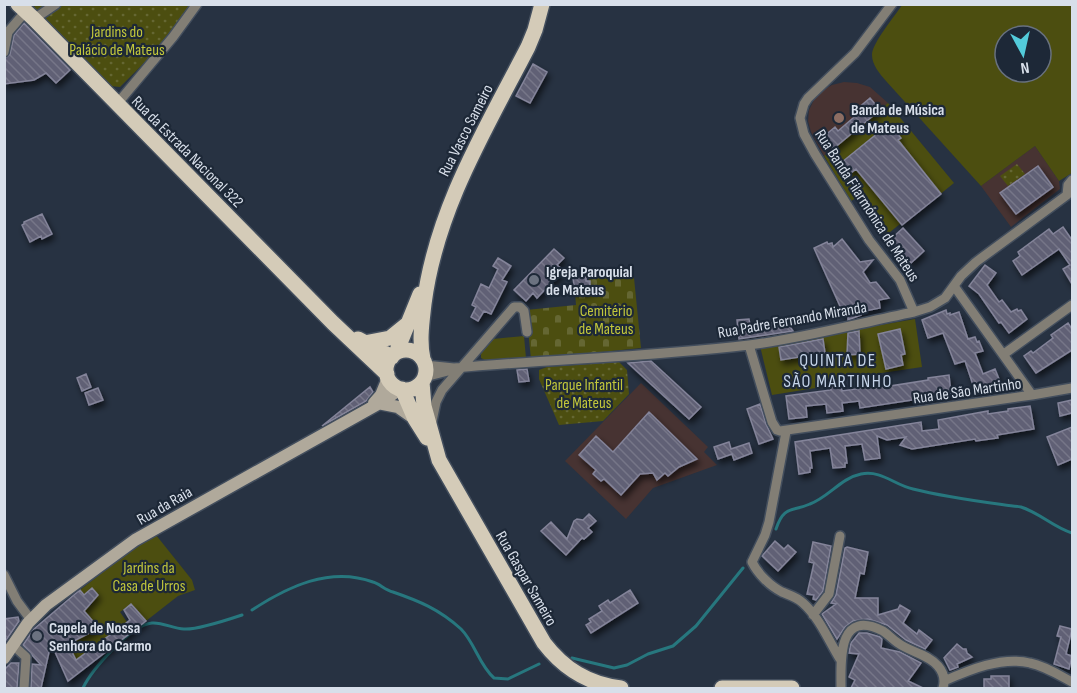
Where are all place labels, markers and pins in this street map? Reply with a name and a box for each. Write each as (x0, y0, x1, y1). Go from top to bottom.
place label: Banda de Música de Mateus (851, 101, 944, 138)
marker: Banda de Música de Mateus (832, 111, 846, 125)
place label: Igreja Paroquial de Mateus (546, 263, 632, 300)
marker: Igreja Paroquial de Mateus (527, 273, 541, 287)
place label: Capela de Nossa Senhora do Carmo (49, 619, 152, 656)
marker: Capela de Nossa Senhora do Carmo (30, 629, 44, 643)

